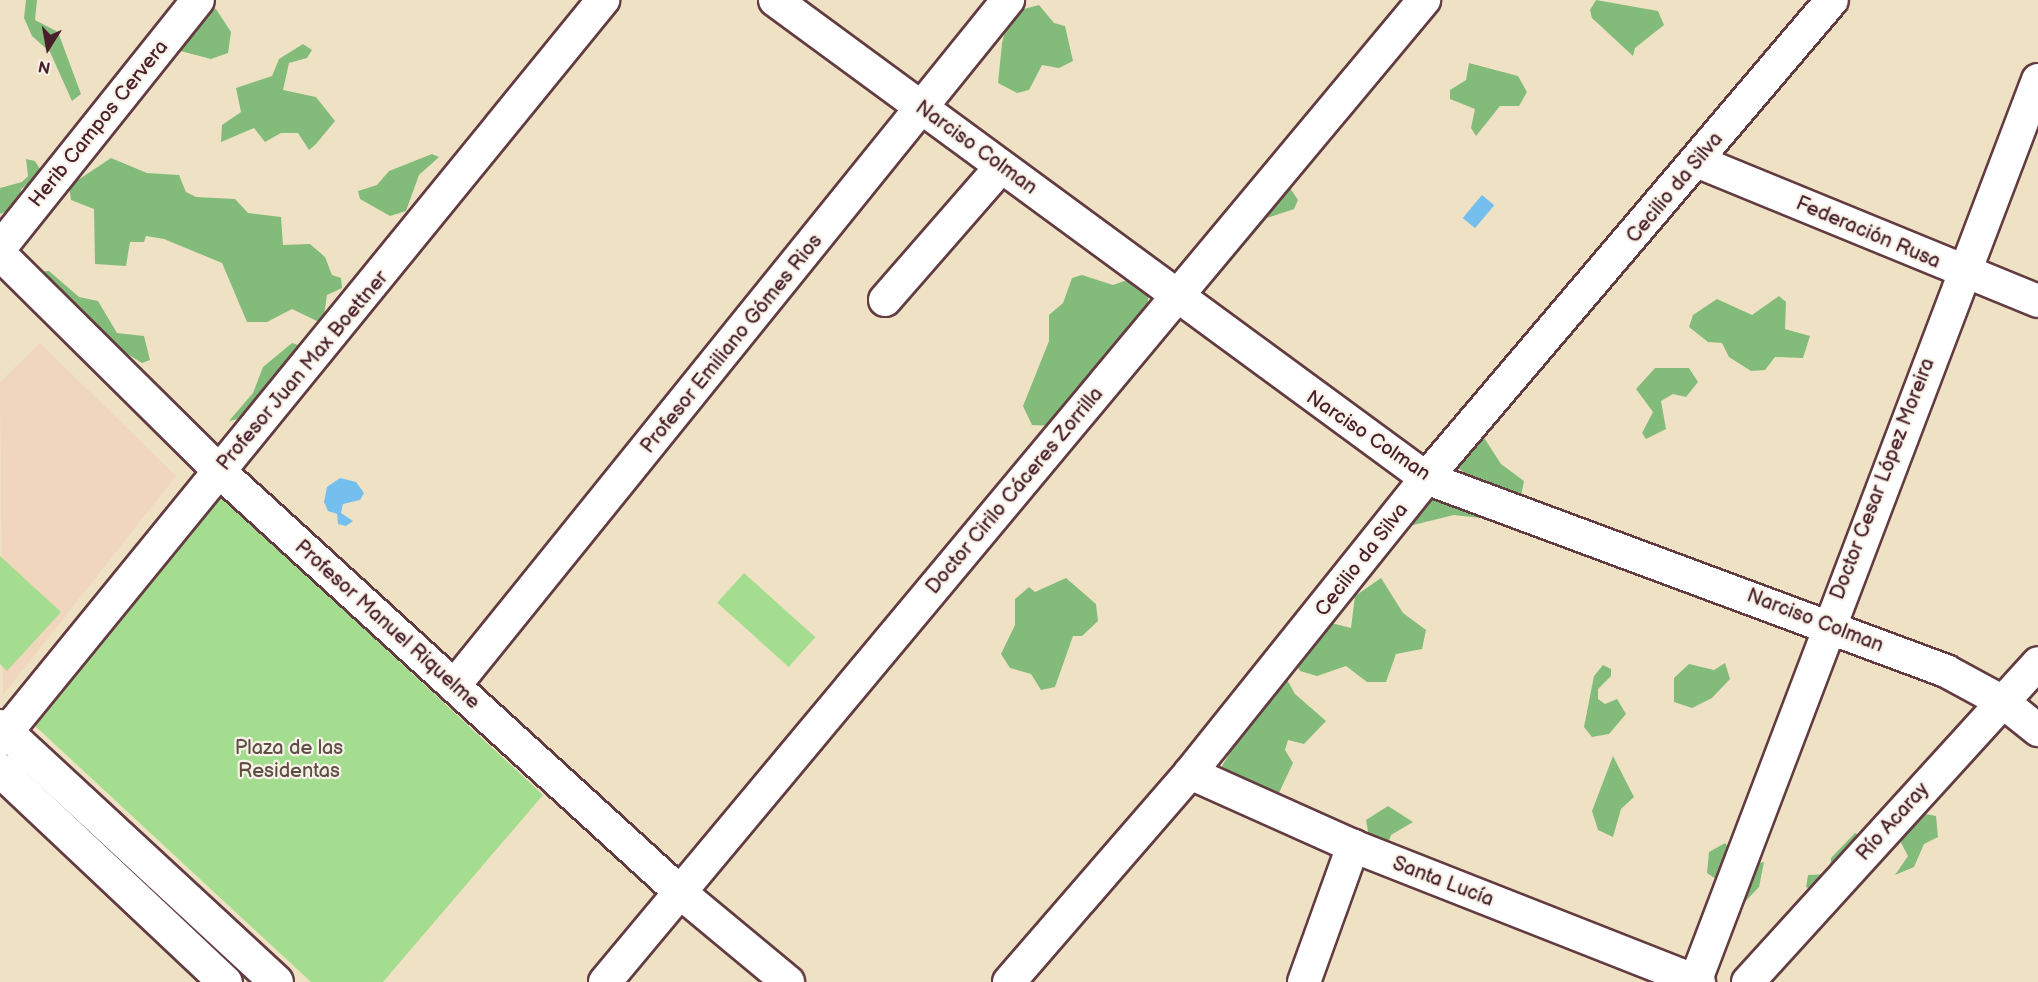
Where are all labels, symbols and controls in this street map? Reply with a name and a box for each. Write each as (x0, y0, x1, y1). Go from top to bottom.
north arrow (18, 18, 78, 78)
street label: Herib Campos Cervera (24, 36, 174, 212)
text: N (37, 56, 52, 77)
street label: Narciso Colman (911, 96, 1041, 200)
street label: Cecilio da Silva (1622, 128, 1728, 248)
street label: Federación Rusa (1792, 192, 1944, 274)
street label: Profesor Emiliano Gómes Rios (636, 230, 828, 458)
street label: Profesor Juan Max Boettner (212, 266, 394, 476)
street label: Doctor Cesar López Moreira (1826, 355, 1940, 603)
street label: Doctor Cirilo Cáceres Zorrilla (921, 383, 1109, 599)
street label: Narciso Colman (1301, 386, 1435, 486)
street label: Cecilio da Silva (1310, 498, 1414, 622)
street label: Profesor Manuel Riquelme (289, 535, 485, 715)
street label: Narciso Colman (1743, 584, 1887, 658)
park label: Plaza de las Residentas (235, 737, 343, 784)
street label: Río Acaray (1852, 778, 1934, 866)
street label: Santa Lucía (1389, 852, 1497, 912)

